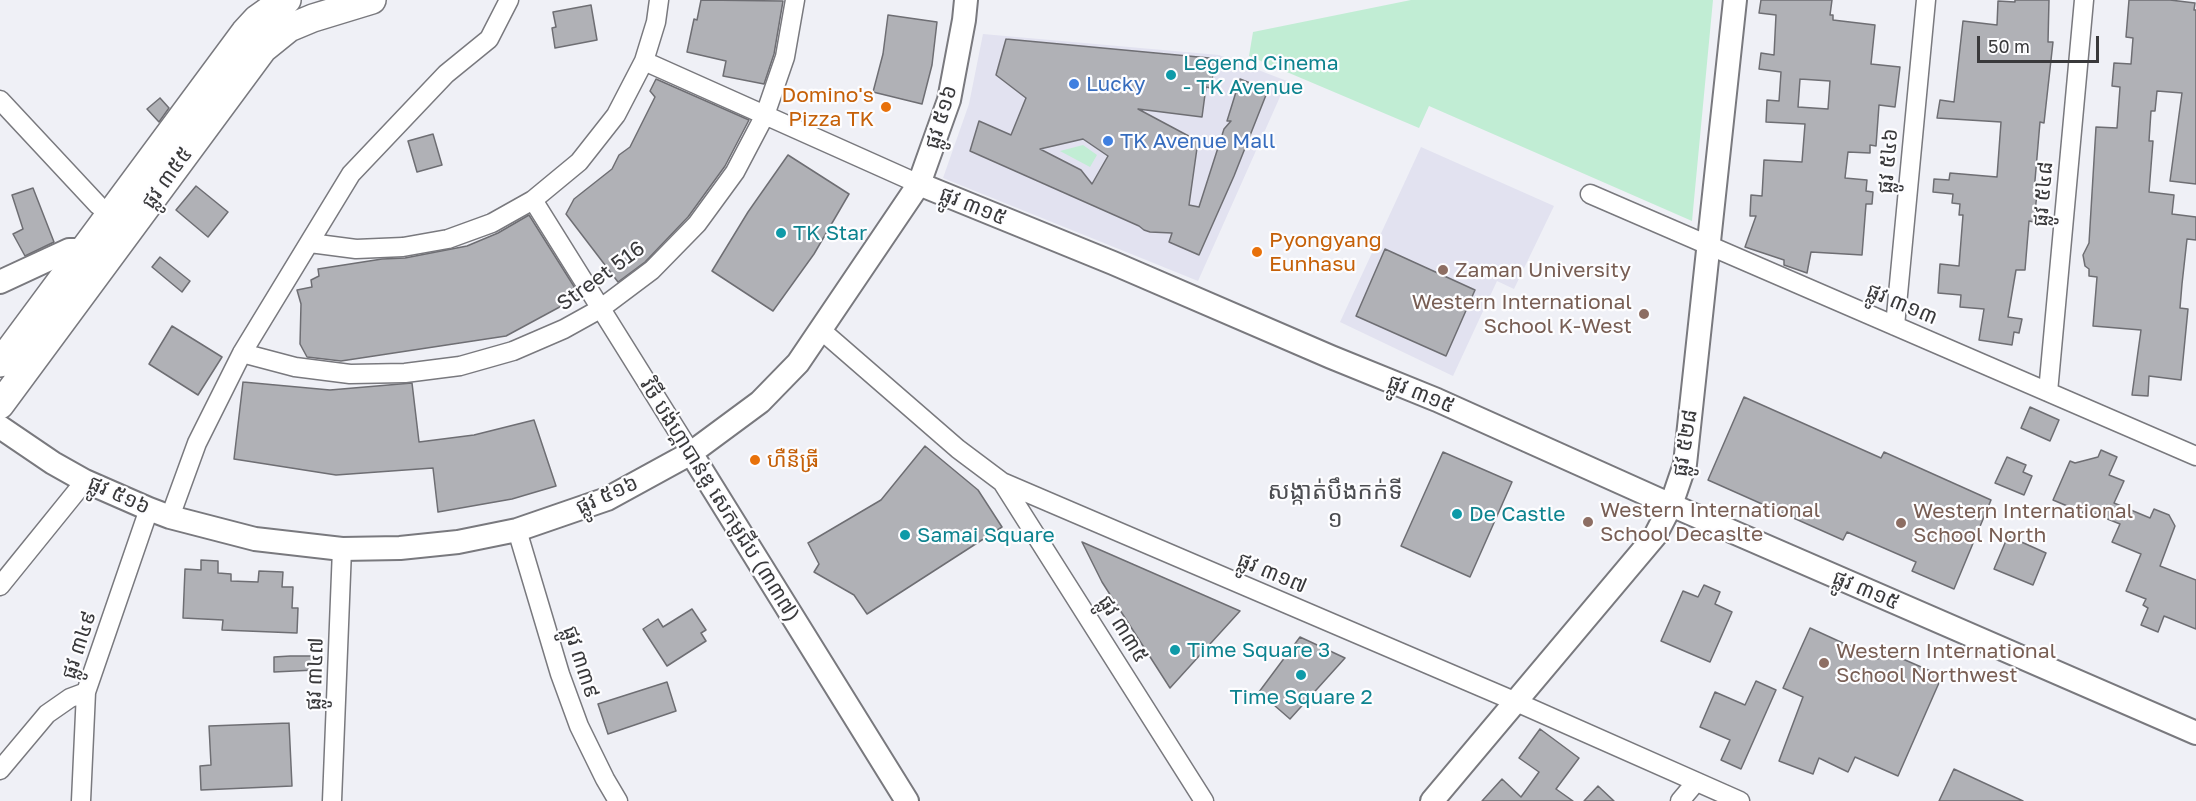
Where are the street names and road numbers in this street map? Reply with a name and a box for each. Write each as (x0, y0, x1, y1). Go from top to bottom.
street label: ផ្លូវ ៥១៦ (919, 82, 963, 152)
street label: ផ្លូវ ៥៤៦ (1873, 127, 1903, 195)
street label: ផ្លូវ ៣៥៥ (136, 142, 198, 214)
street label: ផ្លូវ ៥៤៨ (2028, 160, 2058, 228)
street label: ផ្លូវ ៣១៥ (936, 181, 1010, 231)
street label: Street 516 (552, 236, 650, 316)
street label: ផ្លូវ ៣១៣ (1863, 278, 1941, 330)
street label: ផ្លូវ ៣១៥ (1384, 369, 1458, 419)
street label: វិថី បង់ហ្គាបាន់ឌូ សេកមូជីប (៣៣៧) (635, 374, 805, 626)
street label: ផ្លូវ ៥២៨ (1667, 408, 1703, 478)
street label: ផ្លូវ ៥១៦ (84, 470, 154, 520)
street label: ផ្លូវ ៥១៦ (572, 470, 642, 520)
street label: ផ្លូវ ៣១៧ (1233, 547, 1311, 599)
street label: ផ្លូវ ៣១៥ (1829, 565, 1903, 615)
street label: ផ្លូវ ៣៣៥ (1092, 591, 1154, 667)
street label: ផ្លូវ ៣៤៩ (56, 608, 102, 682)
street label: ផ្លូវ ៣៣៩ (557, 622, 605, 702)
street label: ផ្លូវ ៣៤៧ (301, 637, 329, 711)

